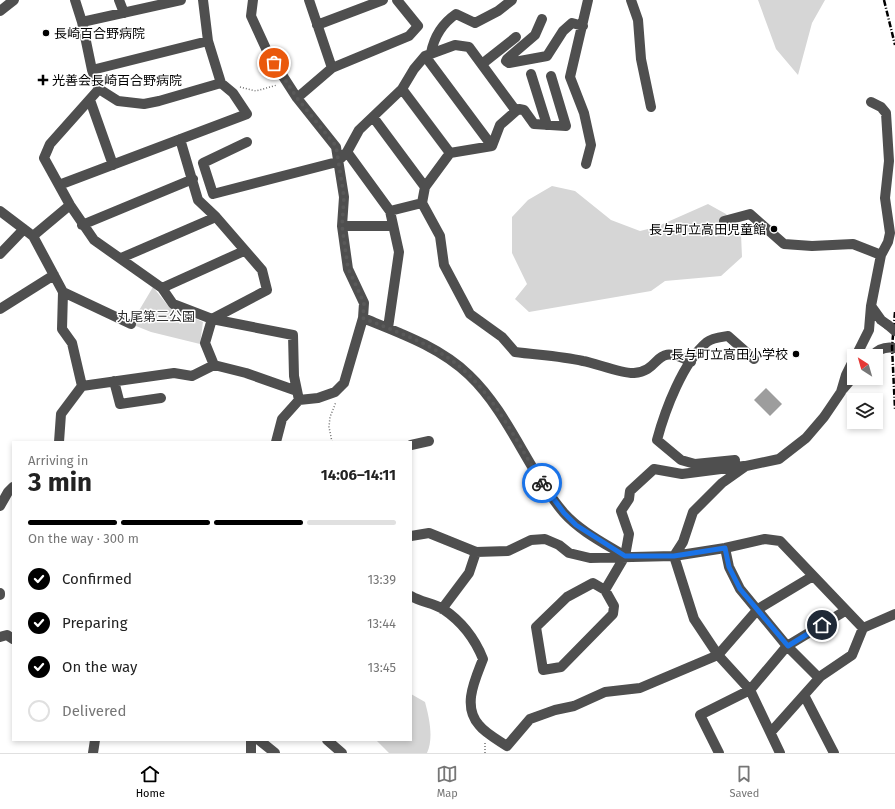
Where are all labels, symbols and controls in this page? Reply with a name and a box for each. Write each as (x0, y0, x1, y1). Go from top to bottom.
place label: 長崎百合野病院 (54, 26, 145, 41)
marker: 長崎百合野病院 (41, 28, 51, 38)
pin (257, 46, 291, 80)
icon: bag (263, 52, 285, 74)
place label: 光善会長崎百合野病院 (52, 73, 182, 88)
marker: 光善会長崎百合野病院 (37, 74, 49, 86)
place label: 長与町立高田児童館 (649, 222, 766, 237)
marker: 長与町立高田児童館 (769, 224, 779, 234)
park label: 丸尾第三公園 (117, 309, 195, 324)
place label: 長与町立高田小学校 (671, 347, 788, 362)
marker: 長与町立高田小学校 (791, 349, 801, 359)
north arrow (847, 349, 883, 385)
map controls (847, 349, 883, 429)
button: layers (847, 393, 883, 429)
text: Arriving in (28, 453, 88, 468)
courier (522, 463, 562, 503)
text: 14:06–14:11 (321, 466, 396, 484)
text: 3 min (28, 467, 92, 498)
icon: bike (531, 472, 553, 494)
text: On the way · 300 m (28, 531, 139, 546)
icon: check (28, 568, 50, 590)
text: Confirmed (62, 570, 132, 588)
text: 13:39 (367, 572, 396, 587)
pin (805, 608, 839, 642)
icon: check (28, 612, 50, 634)
text: Preparing (62, 614, 127, 632)
icon: home (811, 614, 833, 636)
text: 13:44 (367, 616, 396, 631)
icon: check (28, 656, 50, 678)
text: On the way (62, 658, 137, 676)
text: 13:45 (368, 660, 396, 675)
text: Delivered (62, 702, 126, 720)
tab: Home (136, 763, 165, 800)
tab: Map (436, 763, 458, 800)
tab: Saved (730, 763, 759, 800)

